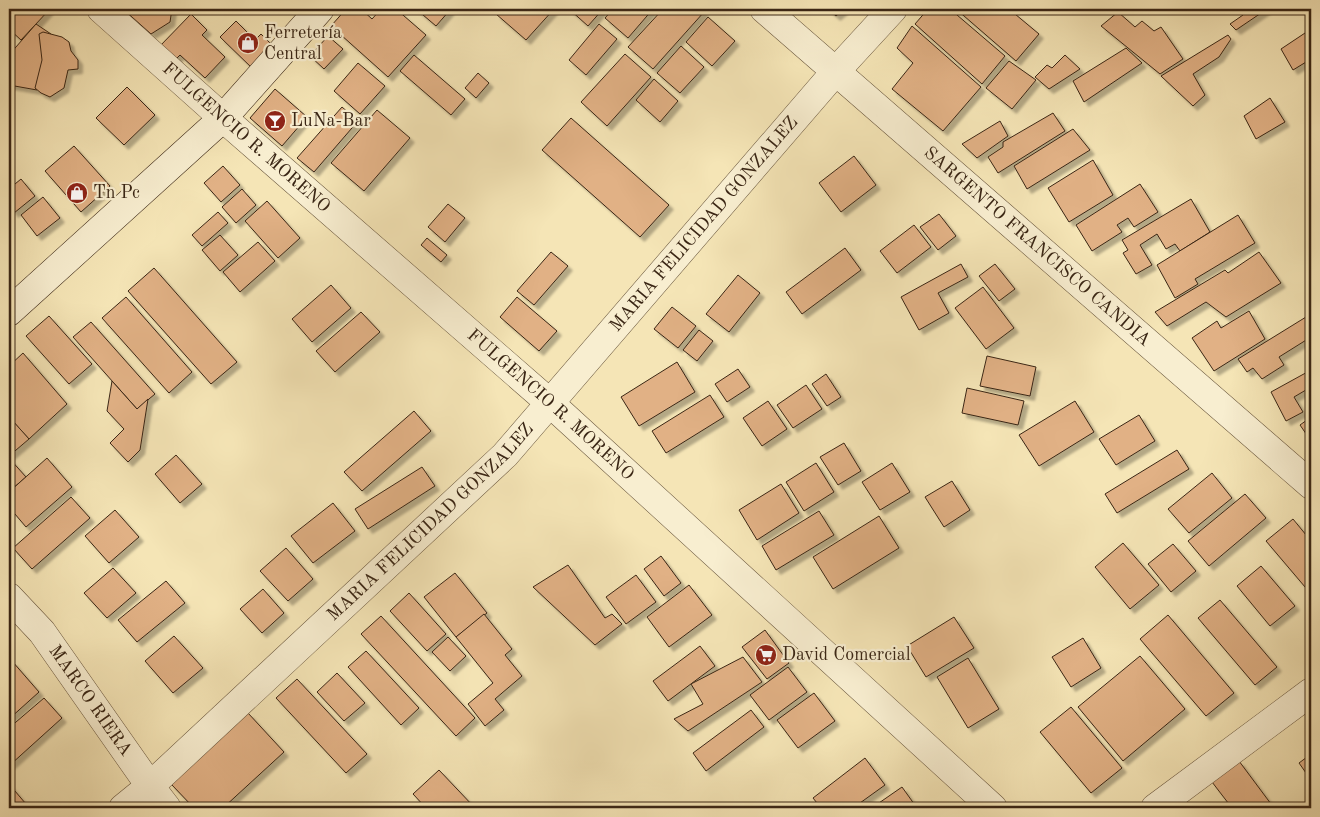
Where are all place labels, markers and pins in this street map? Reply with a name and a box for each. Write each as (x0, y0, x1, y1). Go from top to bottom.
place label: Ferretería Central (264, 24, 342, 63)
shop icon: Ferretería Central (236, 31, 260, 55)
bar icon: LuNa-Bar (263, 109, 287, 133)
place label: LuNa-Bar (291, 112, 371, 130)
shop icon: Tn Pc (65, 181, 89, 205)
place label: Tn Pc (93, 184, 140, 202)
supermarket icon: David Comercial (754, 643, 778, 667)
place label: David Comercial (782, 646, 911, 664)

